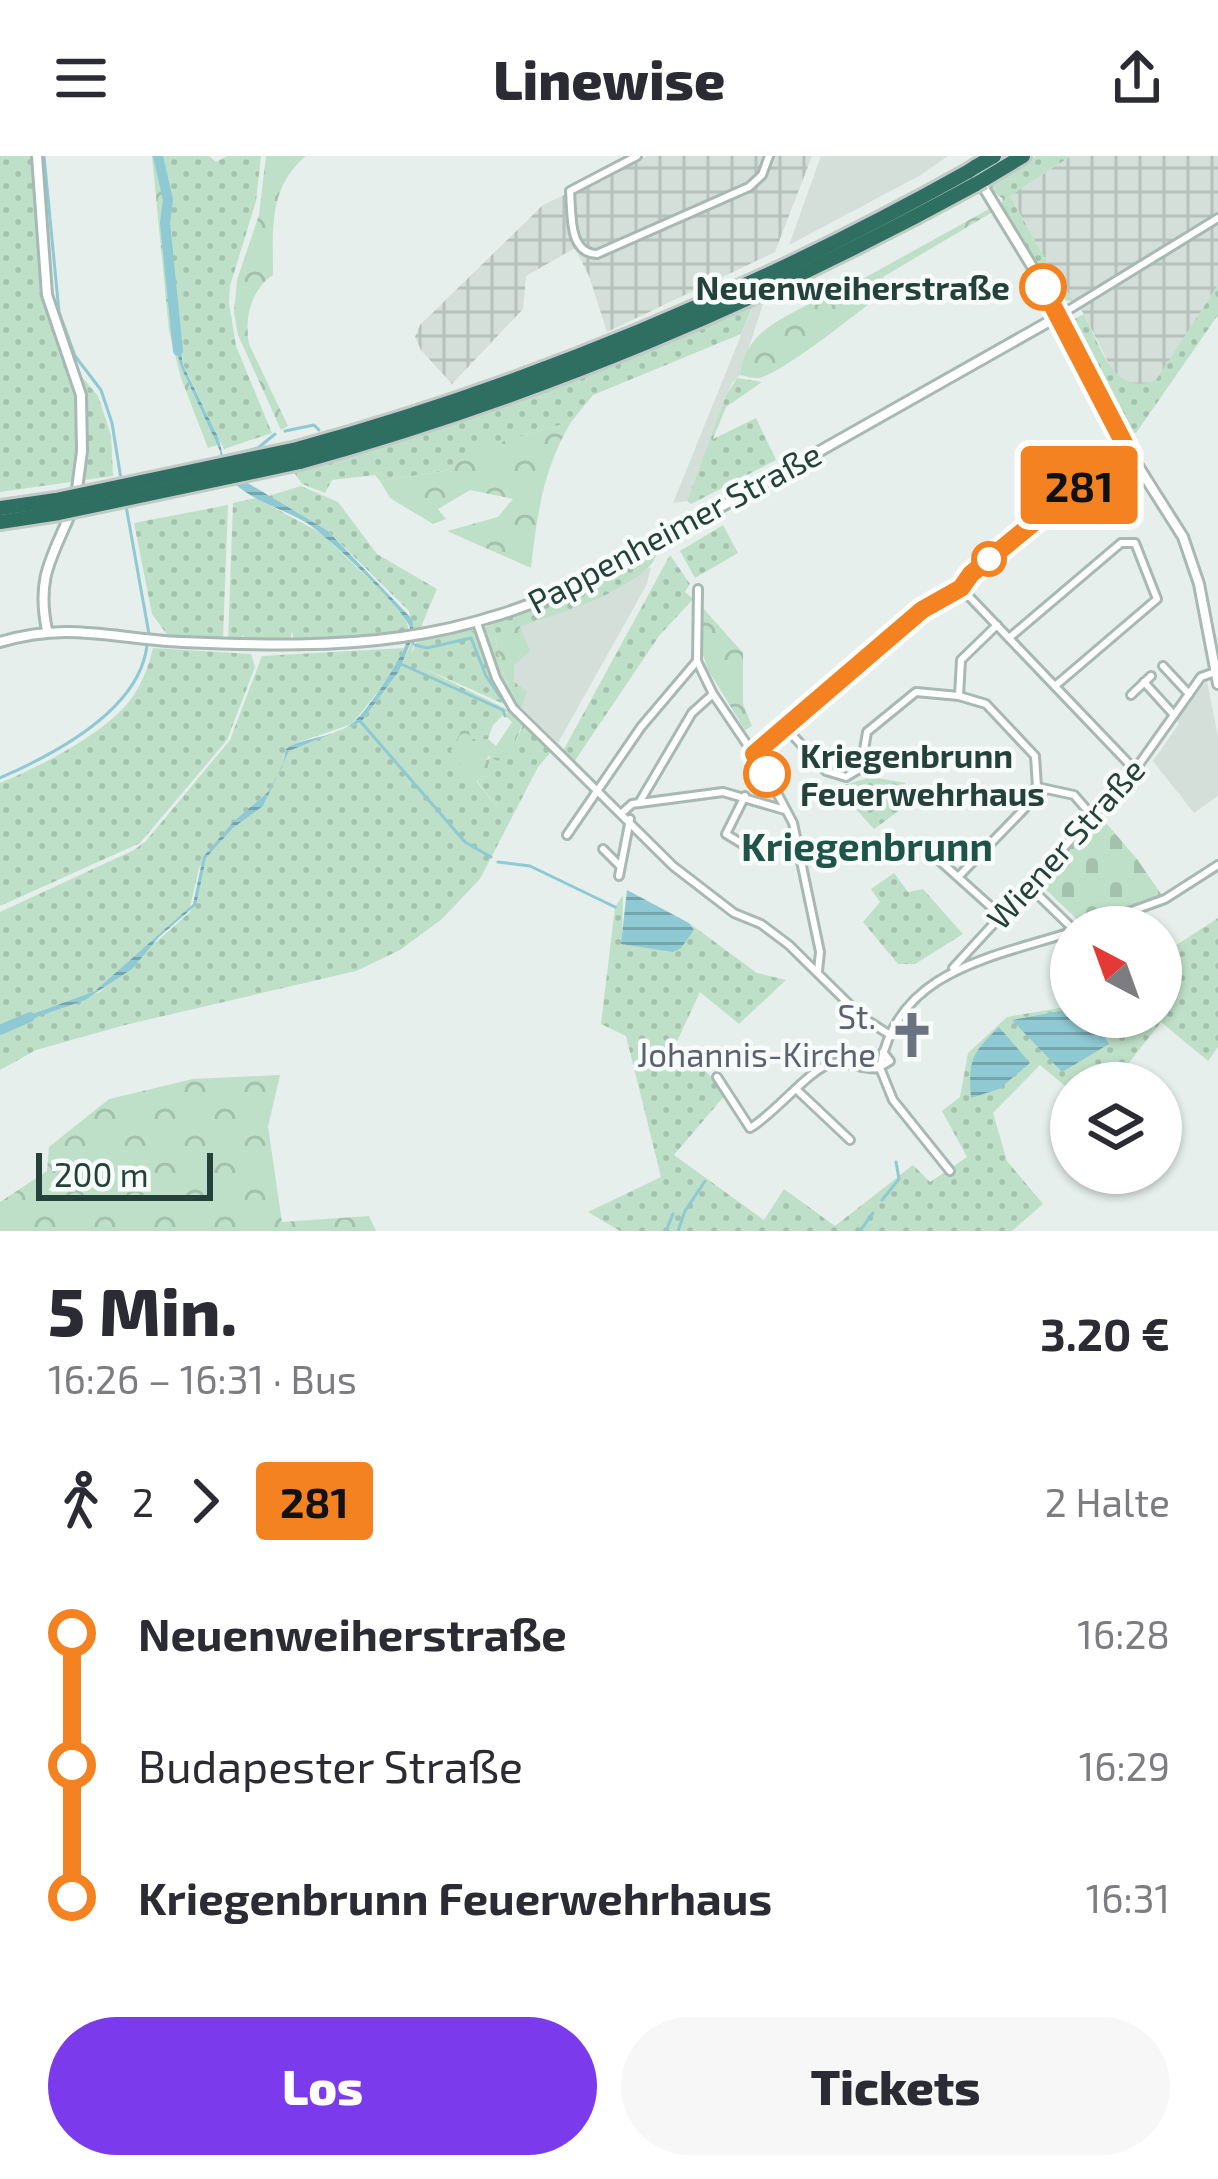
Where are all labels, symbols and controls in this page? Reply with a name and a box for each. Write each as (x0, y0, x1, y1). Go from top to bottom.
icon: menu (48, 45, 114, 111)
icon: share (1104, 45, 1170, 111)
text: Linewise (493, 46, 725, 111)
marker: Neuenweiherstraße (1021, 265, 1065, 309)
place label: Neuenweiherstraße (696, 267, 1010, 307)
street label: Pappenheimer Straße (520, 433, 828, 621)
line badge: 281 (1010, 446, 1148, 524)
text: 281 (1045, 460, 1113, 510)
unlabelled marker (973, 543, 1005, 575)
place label: Kriegenbrunn Feuerwehrhaus (800, 735, 1045, 813)
street label: Wiener Straße (978, 749, 1152, 937)
marker: Kriegenbrunn Feuerwehrhaus (745, 752, 789, 796)
district label: Kriegenbrunn (741, 822, 993, 869)
north arrow (1050, 906, 1182, 1038)
map controls (1050, 906, 1182, 1194)
place label: St. Johannis-Kirche (637, 996, 876, 1074)
church icon: St. Johannis-Kirche (887, 1010, 937, 1060)
button: layers (1050, 1062, 1182, 1194)
scale bar (36, 1147, 213, 1200)
text: 200 m (54, 1154, 149, 1194)
text: 5 Min. (48, 1270, 237, 1349)
text: 3.20 € (1040, 1306, 1170, 1360)
text: 16:26 – 16:31 · Bus (48, 1355, 357, 1402)
icon: walk (48, 1468, 114, 1534)
icon: forward (172, 1468, 238, 1534)
text: 281 (280, 1476, 349, 1526)
text: 2 (132, 1478, 154, 1525)
text: 2 Halte (1045, 1478, 1170, 1525)
text: Neuenweiherstraße (138, 1606, 567, 1660)
text: 16:28 (1077, 1610, 1170, 1657)
text: Budapester Straße (138, 1738, 523, 1792)
text: 16:29 (1079, 1742, 1170, 1789)
text: Kriegenbrunn Feuerwehrhaus (138, 1870, 772, 1924)
text: 16:31 (1086, 1874, 1170, 1921)
button: Los (48, 2017, 597, 2155)
button: Tickets (621, 2017, 1170, 2155)

